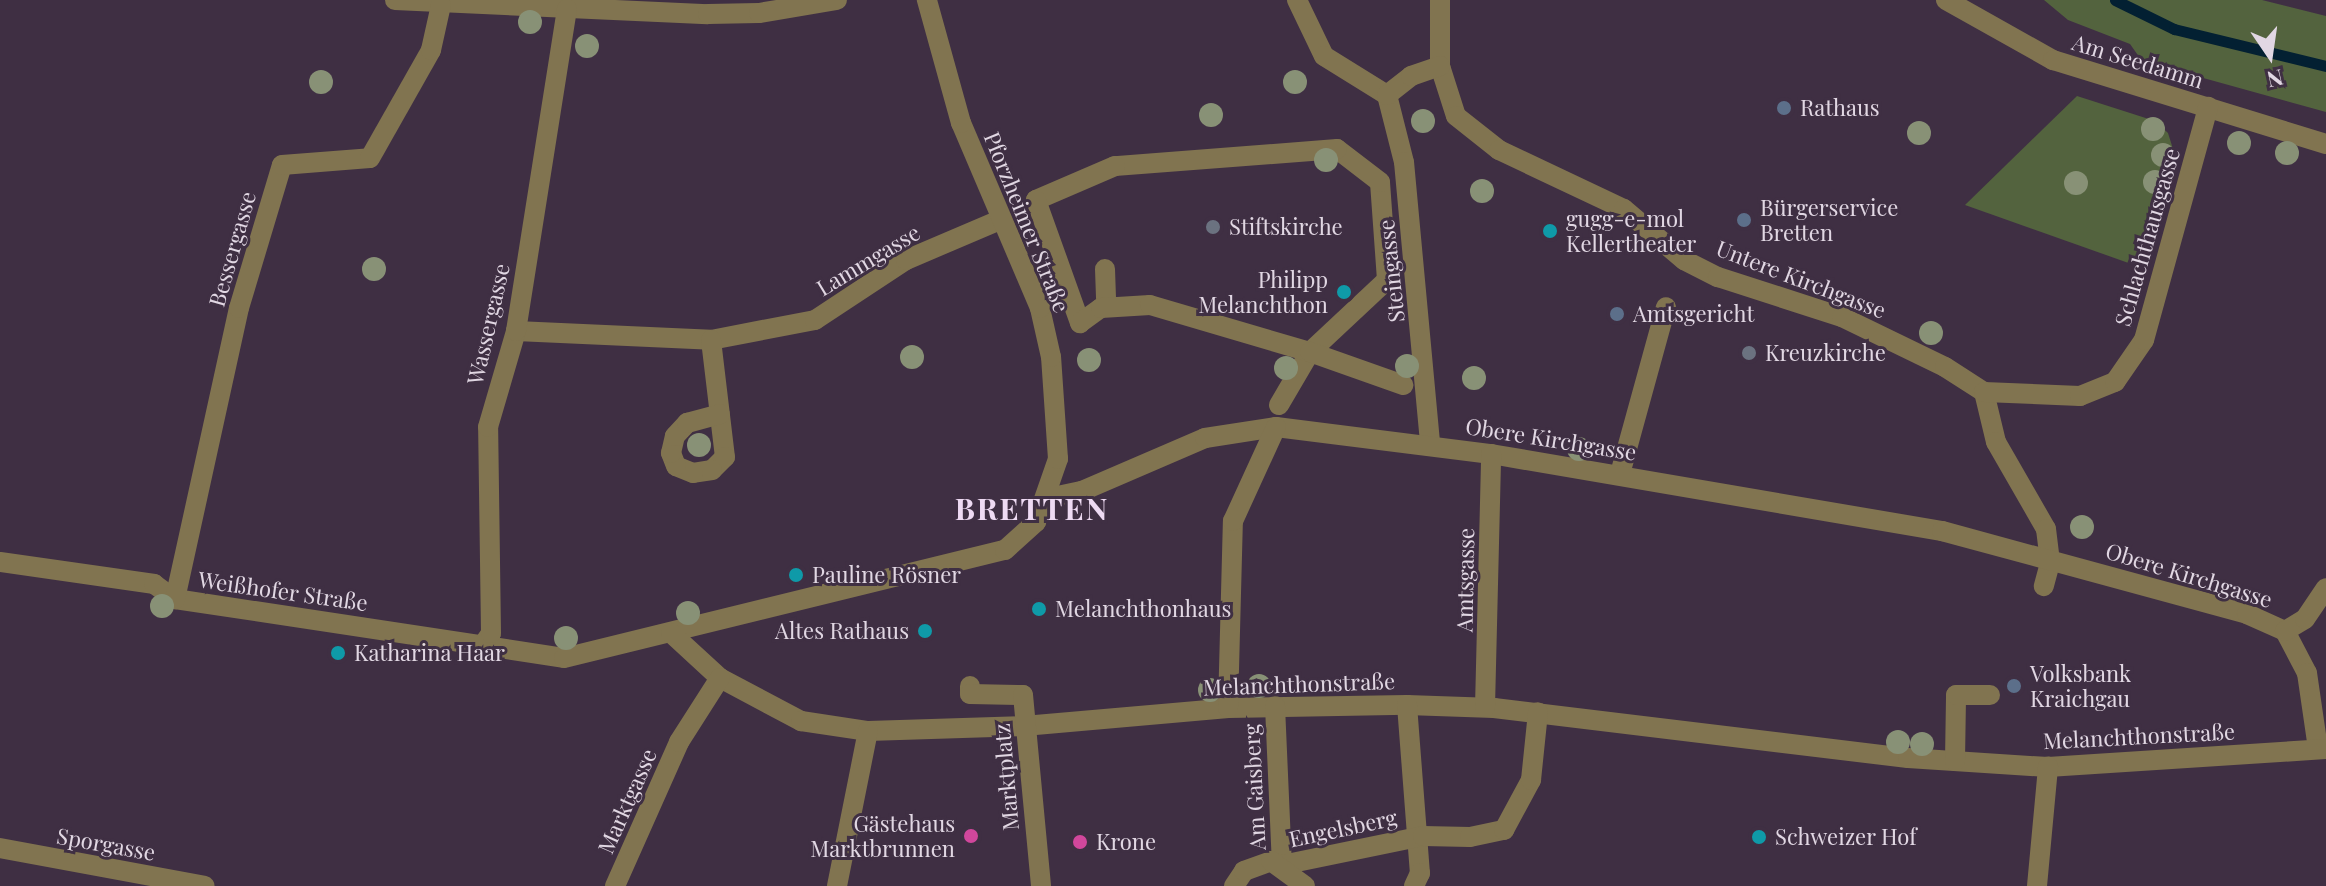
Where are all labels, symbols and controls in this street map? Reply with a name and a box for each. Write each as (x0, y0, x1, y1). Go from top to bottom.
north arrow (2230, 16, 2310, 96)
street label: Am Seedamm (2069, 29, 2207, 93)
text: N (2264, 63, 2287, 96)
place label: Rathaus (1800, 95, 1880, 121)
marker: Rathaus (1775, 99, 1793, 117)
street label: Pforzheimer Straße (979, 128, 1075, 316)
street label: Schlachthausgasse (2109, 145, 2185, 329)
street label: Bessergasse (203, 188, 261, 310)
place label: Bürgerservice Bretten (1760, 194, 1898, 246)
place label: gugg-e-mol Kellertheater (1566, 205, 1696, 256)
marker: Bürgerservice Bretten (1735, 211, 1753, 229)
place label: Stiftskirche (1229, 214, 1343, 240)
marker: Stiftskirche (1204, 218, 1222, 236)
street label: Steingasse (1372, 218, 1410, 324)
street label: Lammgasse (812, 219, 924, 301)
marker: gugg-e-mol Kellertheater (1541, 222, 1559, 240)
street label: Untere Kirchgasse (1713, 235, 1889, 323)
street label: Wassergasse (461, 261, 515, 387)
place label: Philipp Melanchthon (1198, 266, 1328, 318)
marker: Philipp Melanchthon (1335, 283, 1353, 301)
place label: Amtsgericht (1633, 301, 1754, 327)
marker: Amtsgericht (1608, 305, 1626, 323)
place label: Kreuzkirche (1765, 340, 1886, 366)
marker: Kreuzkirche (1740, 344, 1758, 362)
street label: Obere Kirchgasse (1464, 412, 1638, 466)
district label: BRETTEN (955, 490, 1109, 526)
street label: Amtsgasse (1451, 528, 1479, 632)
street label: Obere Kirchgasse (2103, 537, 2275, 613)
place label: Pauline Rösner (812, 562, 961, 588)
street label: Weißhofer Straße (196, 566, 370, 616)
marker: Pauline Rösner (787, 566, 805, 584)
place label: Melanchthonhaus (1055, 596, 1231, 622)
marker: Melanchthonhaus (1030, 600, 1048, 618)
place label: Altes Rathaus (775, 618, 909, 644)
marker: Altes Rathaus (916, 622, 934, 640)
place label: Katharina Haar (354, 640, 505, 666)
marker: Katharina Haar (329, 644, 347, 662)
place label: Volksbank Kraichgau (2030, 660, 2131, 712)
street label: Melanchthonstraße (1203, 667, 1395, 701)
marker: Volksbank Kraichgau (2005, 677, 2023, 695)
street label: Melanchthonstraße (2042, 718, 2236, 754)
street label: Marktplatz (988, 722, 1024, 832)
street label: Am Gaisberg (1238, 723, 1270, 851)
street label: Marktgasse (592, 744, 662, 858)
street label: Engelsberg (1287, 804, 1399, 852)
place label: Gästehaus Marktbrunnen (810, 810, 955, 862)
street label: Sporgasse (55, 822, 157, 866)
place label: Schweizer Hof (1775, 824, 1917, 850)
marker: Gästehaus Marktbrunnen (962, 827, 980, 845)
marker: Schweizer Hof (1750, 828, 1768, 846)
place label: Krone (1096, 829, 1156, 855)
marker: Krone (1071, 833, 1089, 851)

